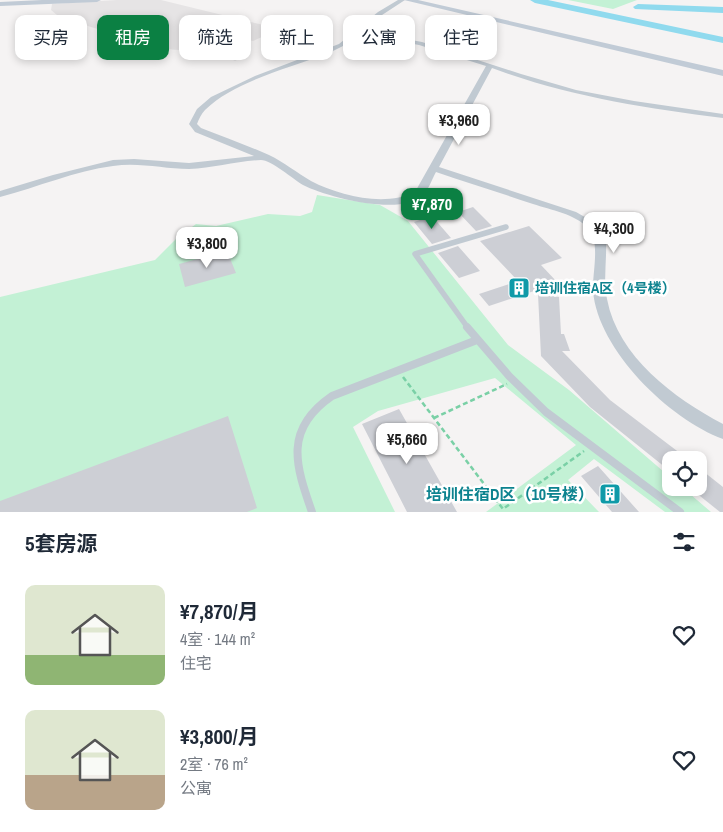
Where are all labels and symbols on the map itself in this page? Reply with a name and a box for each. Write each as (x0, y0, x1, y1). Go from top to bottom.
pin: ¥3,960 (418, 104, 500, 146)
pin: ¥7,870 (391, 188, 473, 230)
pin: ¥4,300 (573, 212, 655, 254)
pin: ¥3,800 (166, 226, 248, 269)
building icon: 培训住宿A区（4号楼） (507, 276, 531, 300)
place label: 培训住宿A区（4号楼） (535, 279, 676, 297)
pin: ¥5,660 (366, 422, 448, 465)
building icon: 培训住宿D区（10号楼） (598, 482, 622, 506)
place label: 培训住宿D区（10号楼） (426, 483, 594, 505)

